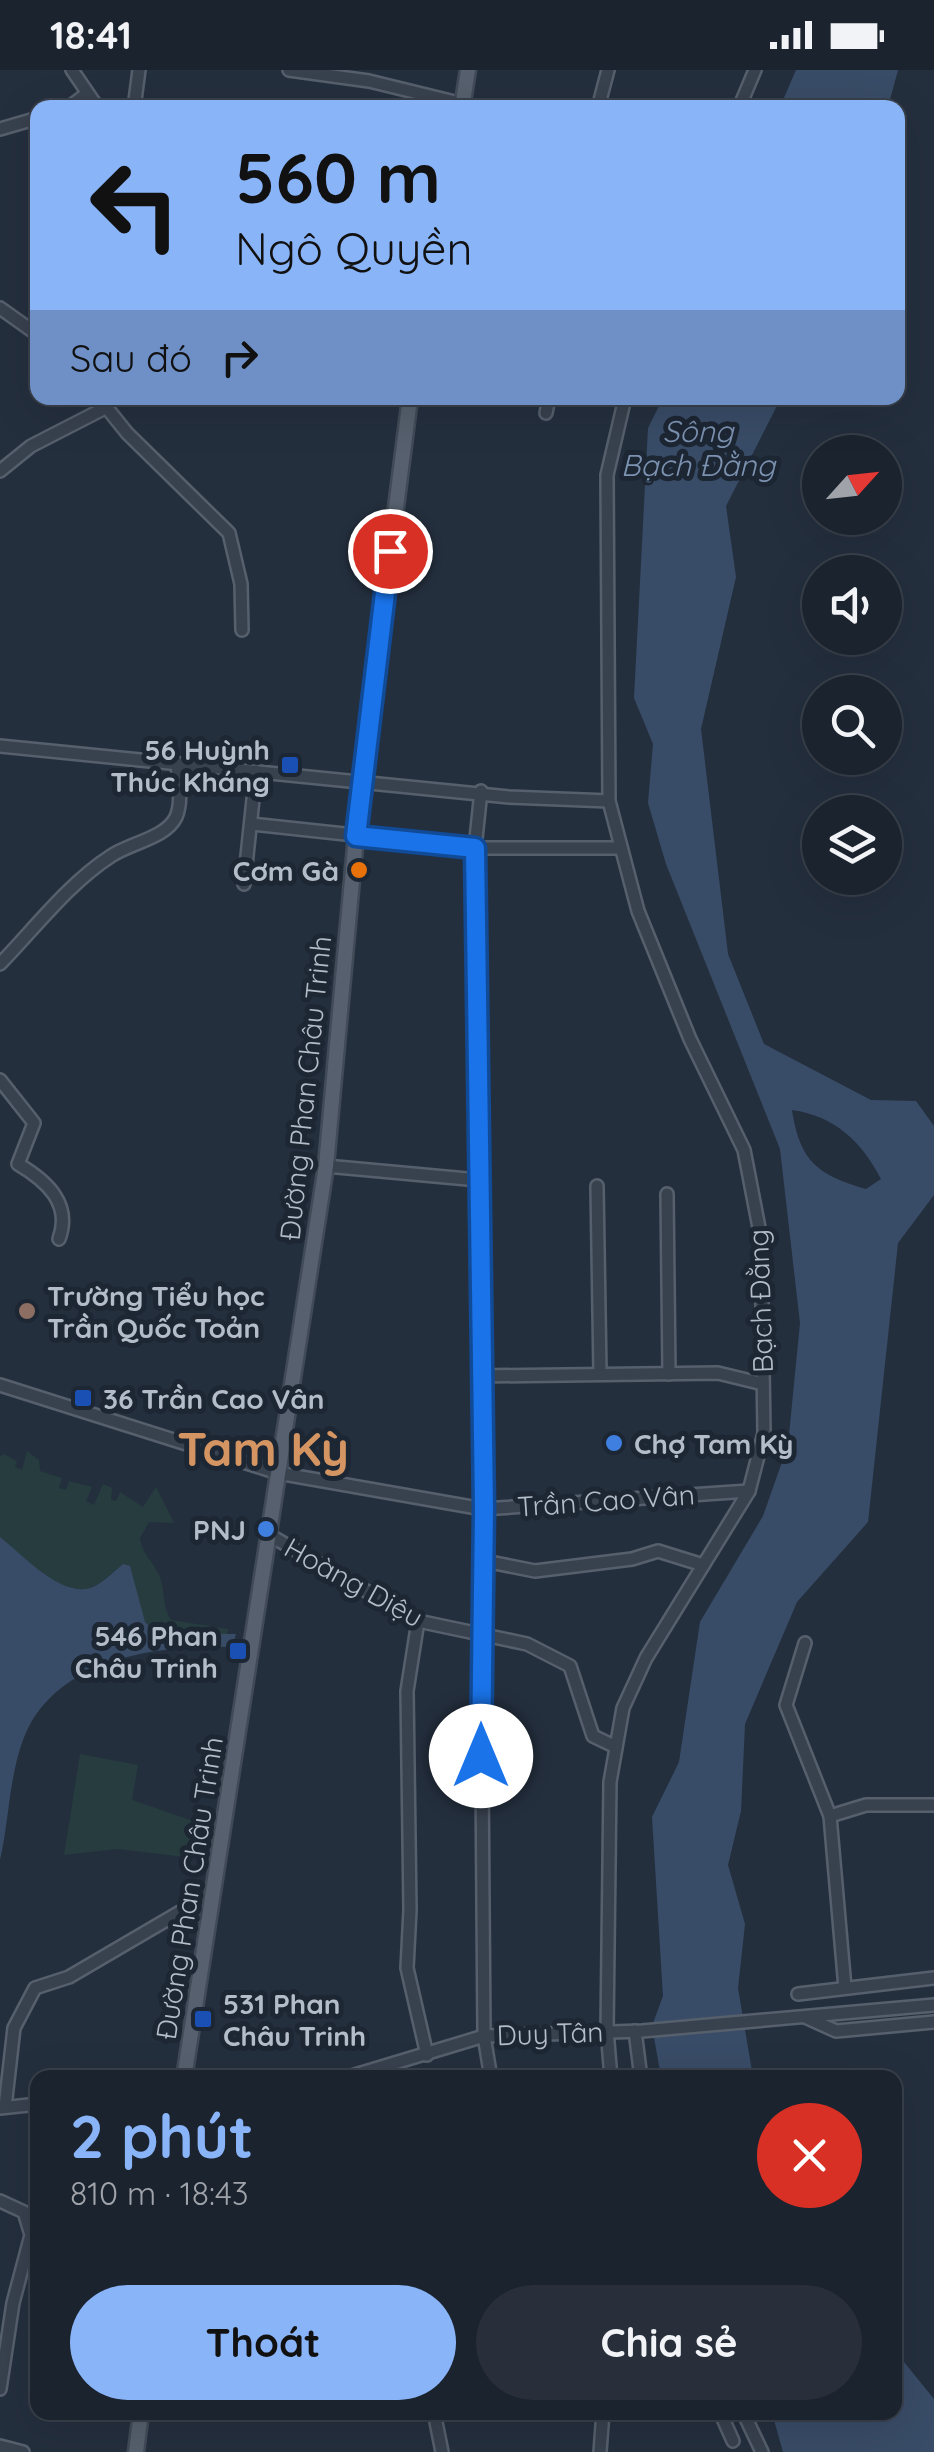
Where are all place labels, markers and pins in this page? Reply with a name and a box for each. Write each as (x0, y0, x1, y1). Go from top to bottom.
pin (348, 509, 433, 594)
place label: 56 Huỳnh Thúc Kháng (110, 732, 270, 799)
marker: 56 Huỳnh Thúc Kháng (279, 754, 301, 776)
place label: Cơm Gà (233, 853, 339, 888)
marker: Cơm Gà (348, 859, 370, 881)
place label: Trường Tiểu học Trần Quốc Toản (47, 1278, 265, 1345)
marker: Trường Tiểu học Trần Quốc Toản (16, 1300, 38, 1322)
place label: 36 Trần Cao Vân (103, 1381, 324, 1416)
marker: 36 Trần Cao Vân (72, 1387, 94, 1409)
place label: Chợ Tam Kỳ (634, 1426, 793, 1461)
marker: Chợ Tam Kỳ (603, 1432, 625, 1454)
place label: PNJ (193, 1512, 246, 1547)
marker: PNJ (255, 1518, 277, 1540)
place label: 546 Phan Châu Trinh (75, 1618, 218, 1685)
marker: 546 Phan Châu Trinh (227, 1640, 249, 1662)
place label: 531 Phan Châu Trinh (223, 1986, 366, 2053)
marker: 531 Phan Châu Trinh (192, 2008, 214, 2030)

